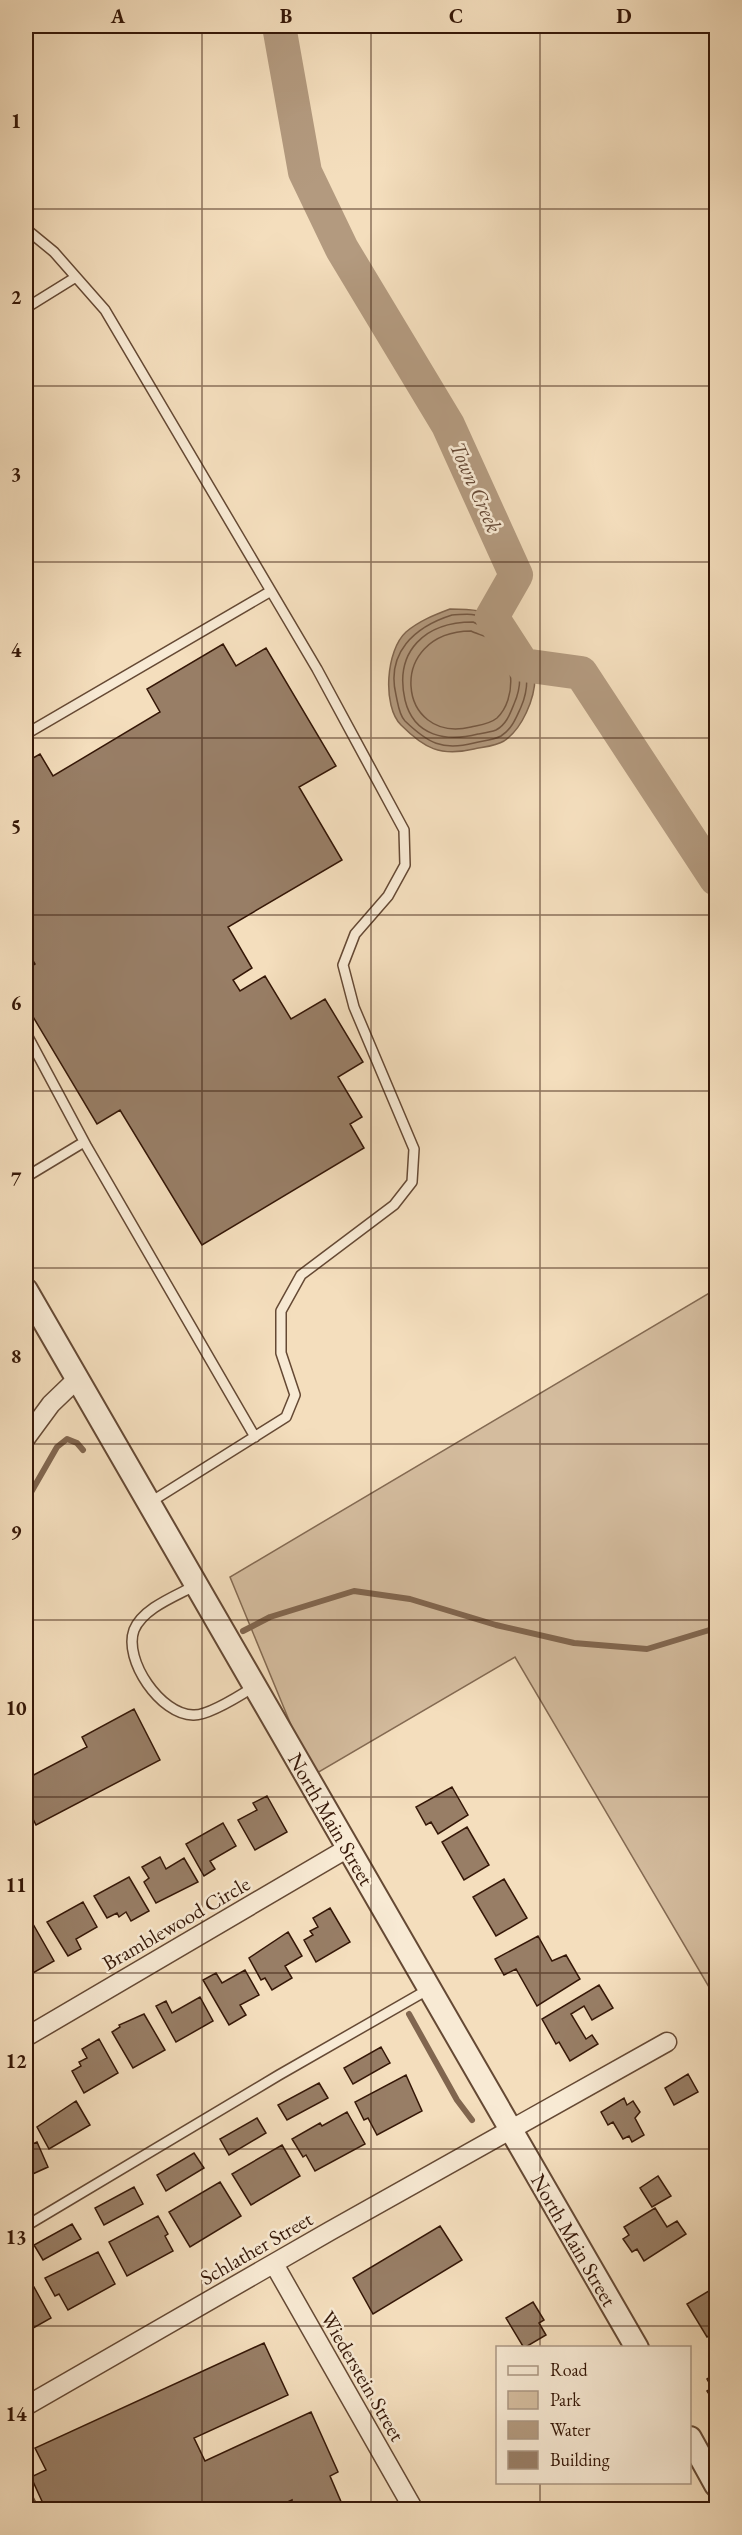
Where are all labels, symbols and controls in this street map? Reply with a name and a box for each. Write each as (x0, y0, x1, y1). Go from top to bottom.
text: A (110, 3, 126, 29)
text: B (280, 3, 292, 29)
text: C (449, 3, 463, 29)
text: D (616, 3, 632, 29)
text: 1 (11, 108, 21, 134)
text: 2 (11, 284, 22, 310)
water label: Town Creek (443, 437, 509, 537)
text: 3 (11, 461, 21, 487)
text: 4 (11, 637, 22, 663)
text: 5 (11, 813, 21, 839)
text: 6 (11, 990, 22, 1016)
text: 7 (11, 1166, 22, 1192)
text: 8 (11, 1343, 21, 1369)
text: 9 (11, 1519, 22, 1545)
text: 10 (5, 1695, 27, 1721)
street label: North Main Street (282, 1748, 380, 1891)
street label: Bramblewood Circle (97, 1870, 255, 1976)
text: 11 (5, 1872, 27, 1898)
text: 12 (5, 2048, 27, 2074)
street label: North Main Street (525, 2169, 623, 2312)
street label: Schlather Street (195, 2205, 317, 2291)
text: 13 (5, 2224, 27, 2250)
street label: Wiederstein Street (315, 2306, 411, 2446)
legend (496, 2346, 691, 2484)
text: Road (550, 2358, 589, 2381)
text: Park (550, 2388, 581, 2411)
text: 14 (5, 2401, 27, 2427)
text: Water (550, 2418, 591, 2441)
text: Building (550, 2448, 610, 2471)

